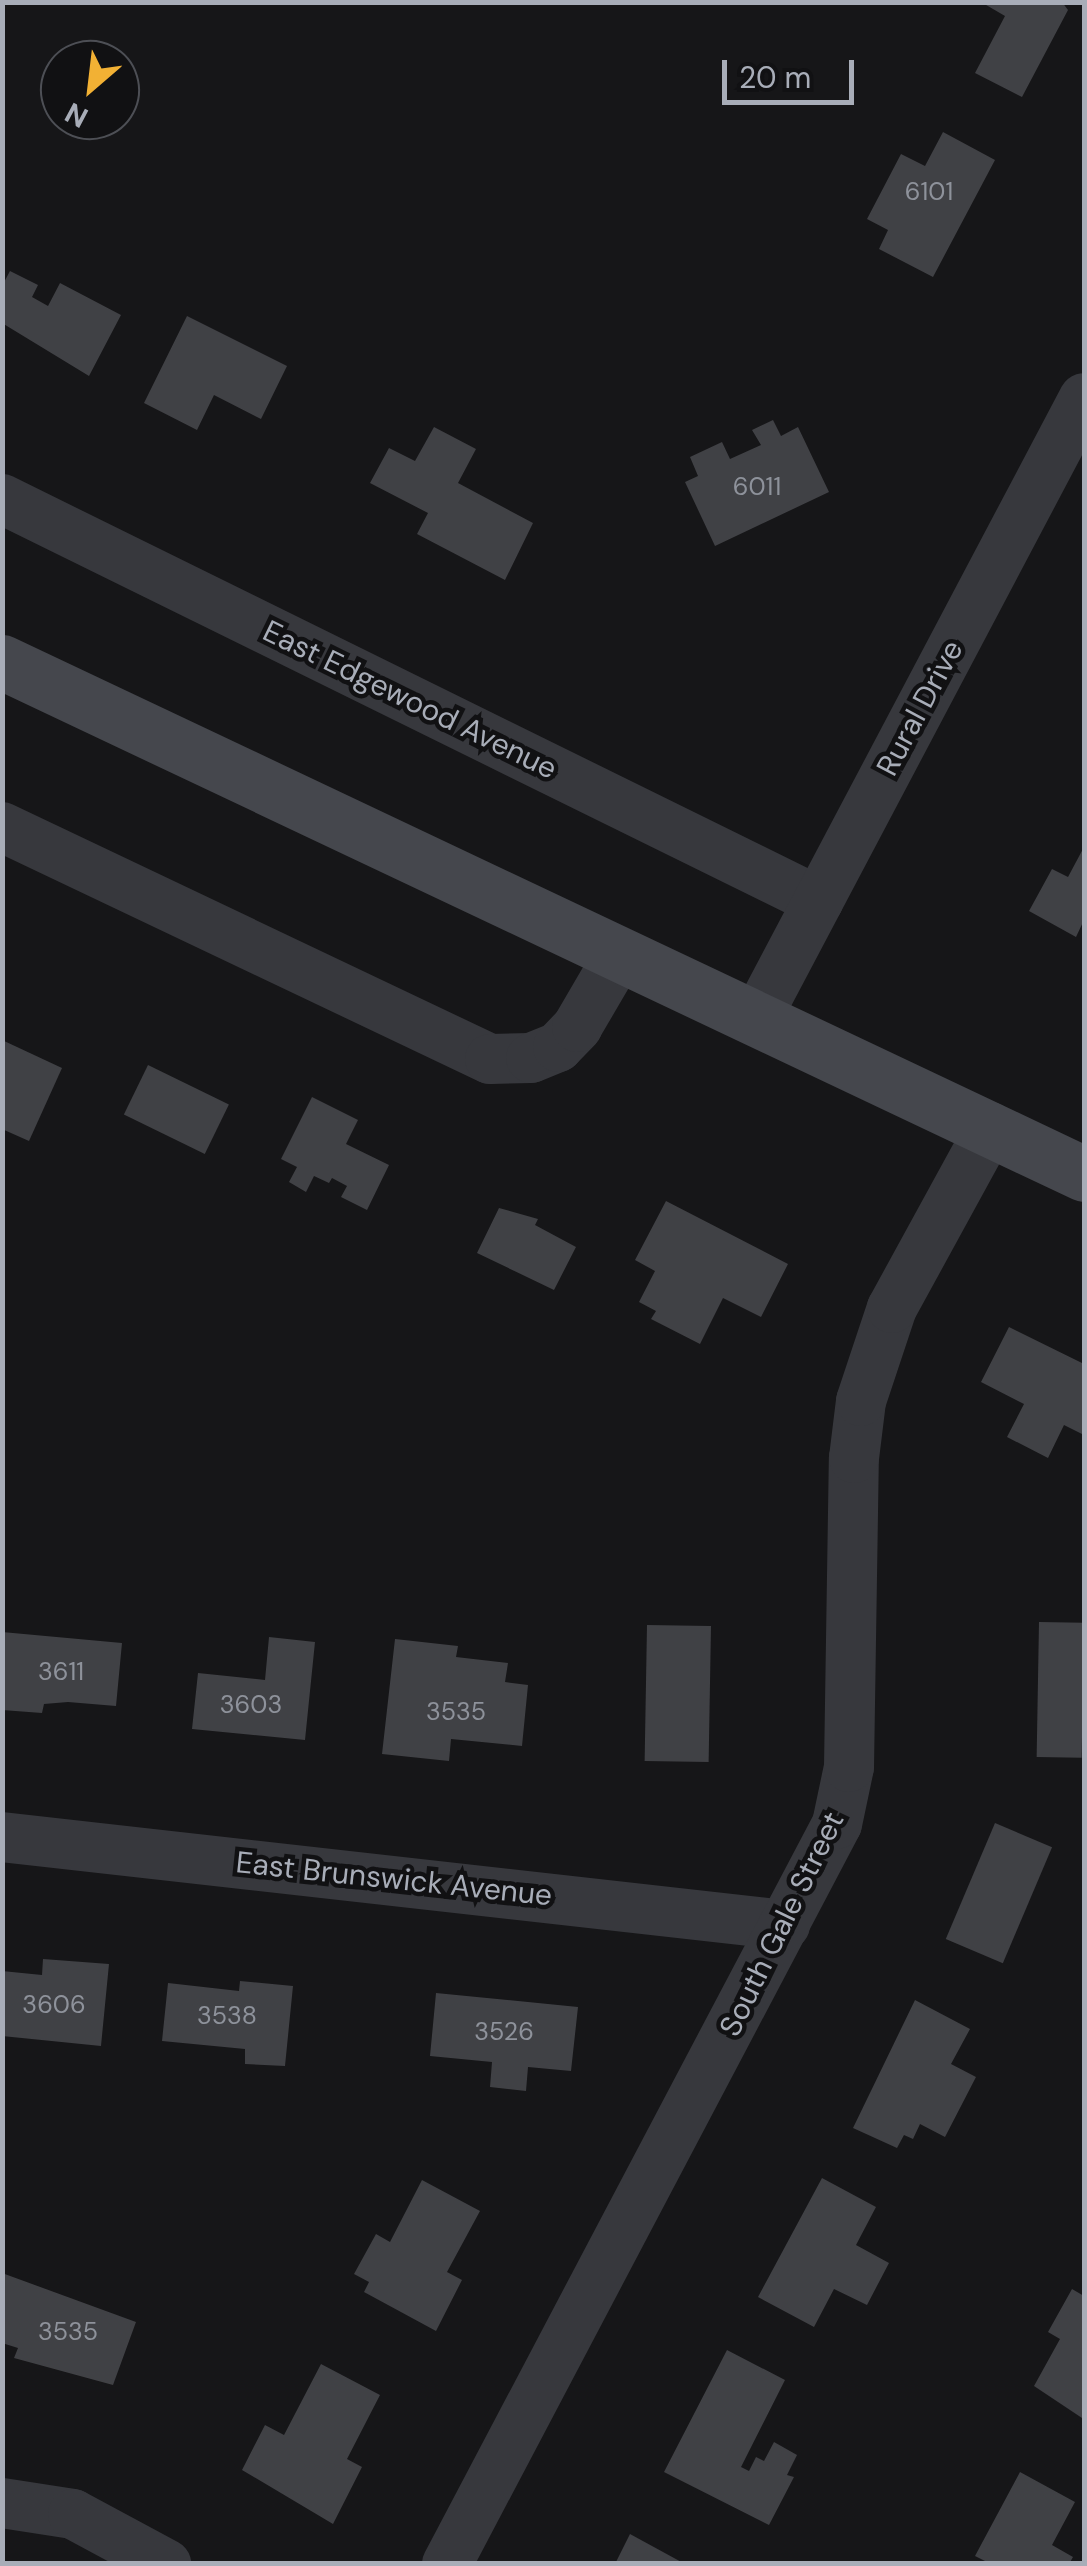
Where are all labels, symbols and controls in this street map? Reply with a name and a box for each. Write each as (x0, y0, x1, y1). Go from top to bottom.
north arrow (40, 40, 140, 140)
scale bar (727, 40, 860, 102)
text: 20 m (739, 58, 811, 97)
text: N (59, 94, 94, 136)
house number: 6101 (905, 177, 953, 207)
house number: 6011 (733, 472, 781, 502)
street label: East Edgewood Avenue (257, 613, 563, 787)
street label: Rural Drive (869, 634, 971, 782)
house number: 3611 (38, 1657, 84, 1687)
house number: 3603 (220, 1690, 282, 1720)
house number: 3535 (426, 1697, 486, 1727)
street label: South Gale Street (712, 1806, 852, 2042)
street label: East Brunswick Avenue (234, 1844, 554, 1914)
house number: 3606 (22, 1990, 86, 2020)
house number: 3538 (197, 2001, 257, 2031)
house number: 3526 (474, 2017, 534, 2047)
house number: 3535 (38, 2317, 98, 2347)

